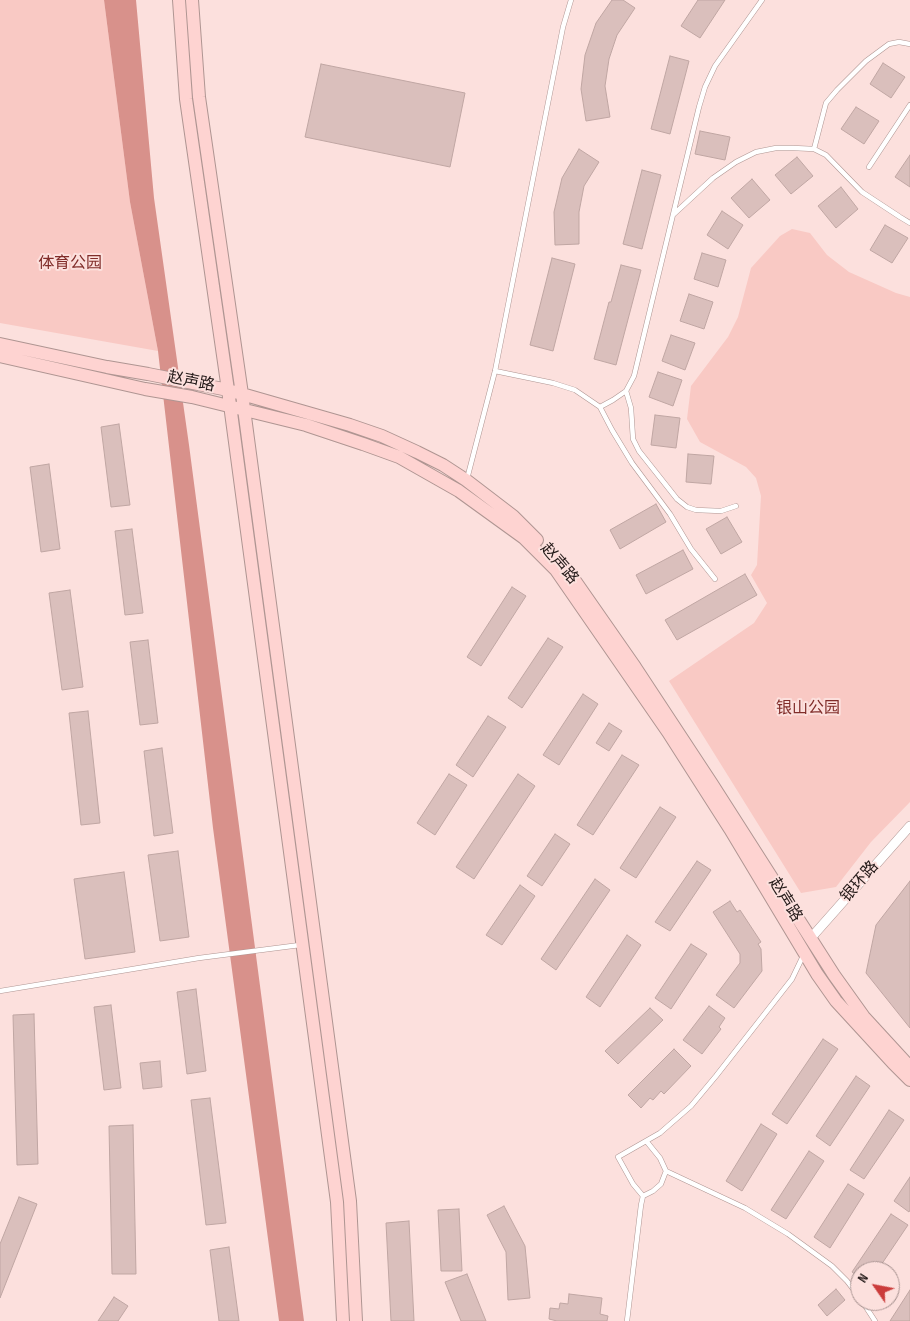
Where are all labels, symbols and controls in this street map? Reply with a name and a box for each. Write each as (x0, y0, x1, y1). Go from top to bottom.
park label: 体育公园 (38, 254, 102, 274)
street label: 赵声路 (166, 368, 216, 396)
street label: 赵声路 (536, 540, 582, 588)
park label: 银山公园 (776, 699, 840, 719)
street label: 银环路 (837, 858, 883, 906)
street label: 赵声路 (764, 875, 806, 925)
north arrow (850, 1261, 900, 1311)
text: N (854, 1270, 872, 1286)

